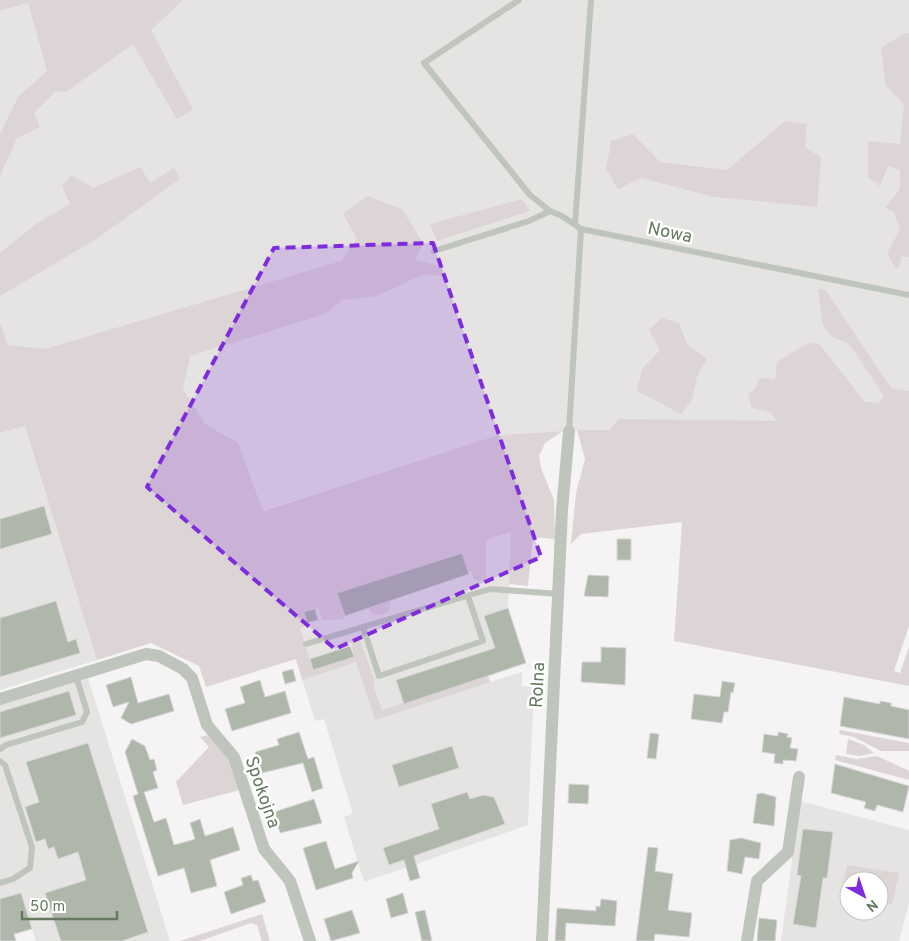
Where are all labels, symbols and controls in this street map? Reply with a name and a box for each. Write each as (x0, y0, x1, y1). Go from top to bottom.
street label: Nowa (645, 218, 694, 249)
street label: Rolna (526, 662, 551, 709)
street label: Spokojna (239, 753, 285, 832)
north arrow (839, 871, 889, 921)
scale bar (22, 888, 118, 920)
text: N (862, 895, 881, 915)
text: 50 m (30, 898, 65, 917)

